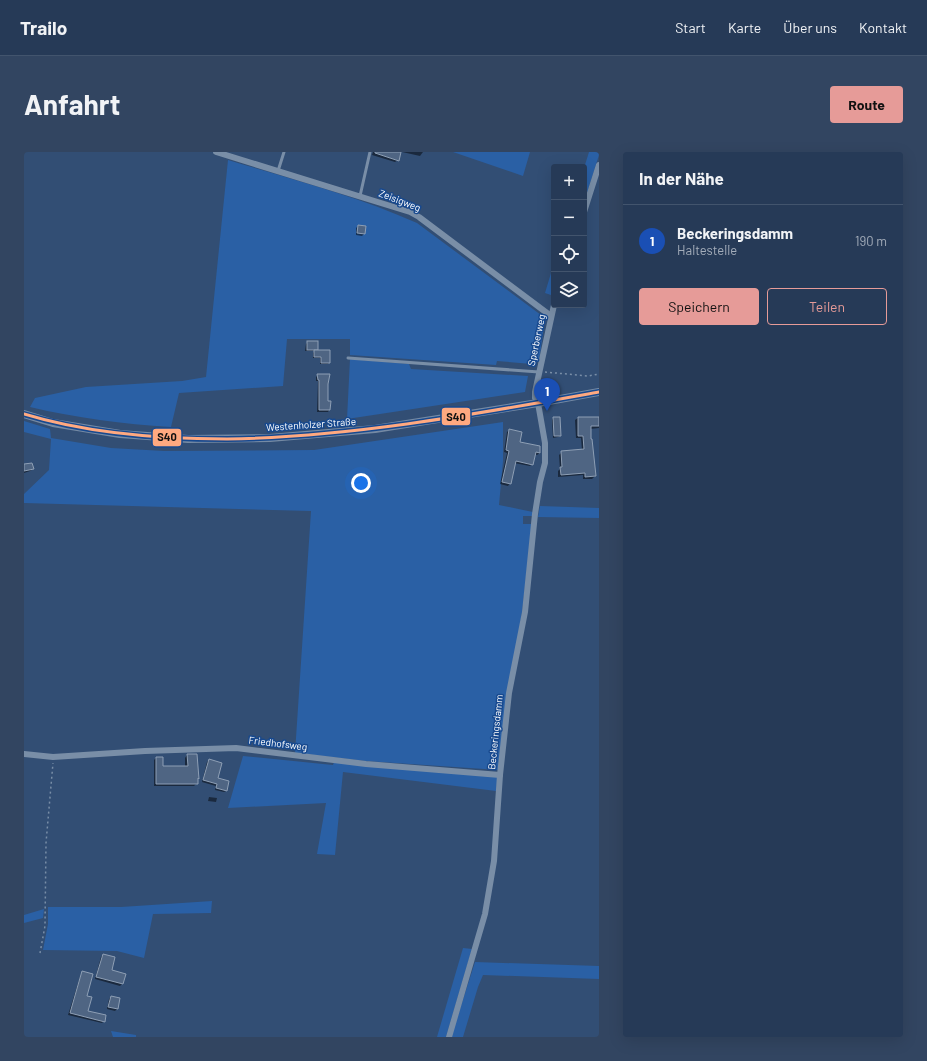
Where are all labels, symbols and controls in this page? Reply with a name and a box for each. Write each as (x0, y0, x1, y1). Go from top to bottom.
text: Trailo (20, 16, 67, 39)
text: Start (675, 19, 706, 36)
text: Karte (728, 19, 761, 36)
text: Über uns (783, 19, 837, 36)
text: Kontakt (859, 19, 907, 36)
button: Route (830, 86, 903, 123)
text: Anfahrt (24, 87, 120, 121)
map controls (551, 164, 587, 308)
button: + (551, 164, 587, 200)
text: In der Nähe (639, 168, 724, 188)
street label: Zeisigweg (377, 187, 423, 213)
button: − (551, 200, 587, 236)
text: Beckeringsdamm (677, 224, 793, 242)
text: 1 (650, 233, 654, 249)
text: 190 m (855, 233, 887, 249)
button: locate (551, 236, 587, 272)
text: Haltestelle (677, 242, 737, 258)
button: layers (551, 272, 587, 308)
button: Speichern (639, 288, 759, 325)
button: Teilen (767, 288, 887, 325)
street label: Sperberweg (525, 313, 547, 367)
pin: 1 (534, 378, 560, 411)
line badge: S40 (441, 407, 471, 426)
text: S40 (446, 410, 466, 423)
street label: Westenholzer Straße (266, 415, 356, 433)
line badge: S40 (152, 428, 182, 447)
text: S40 (157, 430, 177, 443)
your location (351, 473, 371, 493)
street label: Beckeringsdamm (485, 694, 505, 770)
street label: Friedhofsweg (248, 733, 308, 753)

